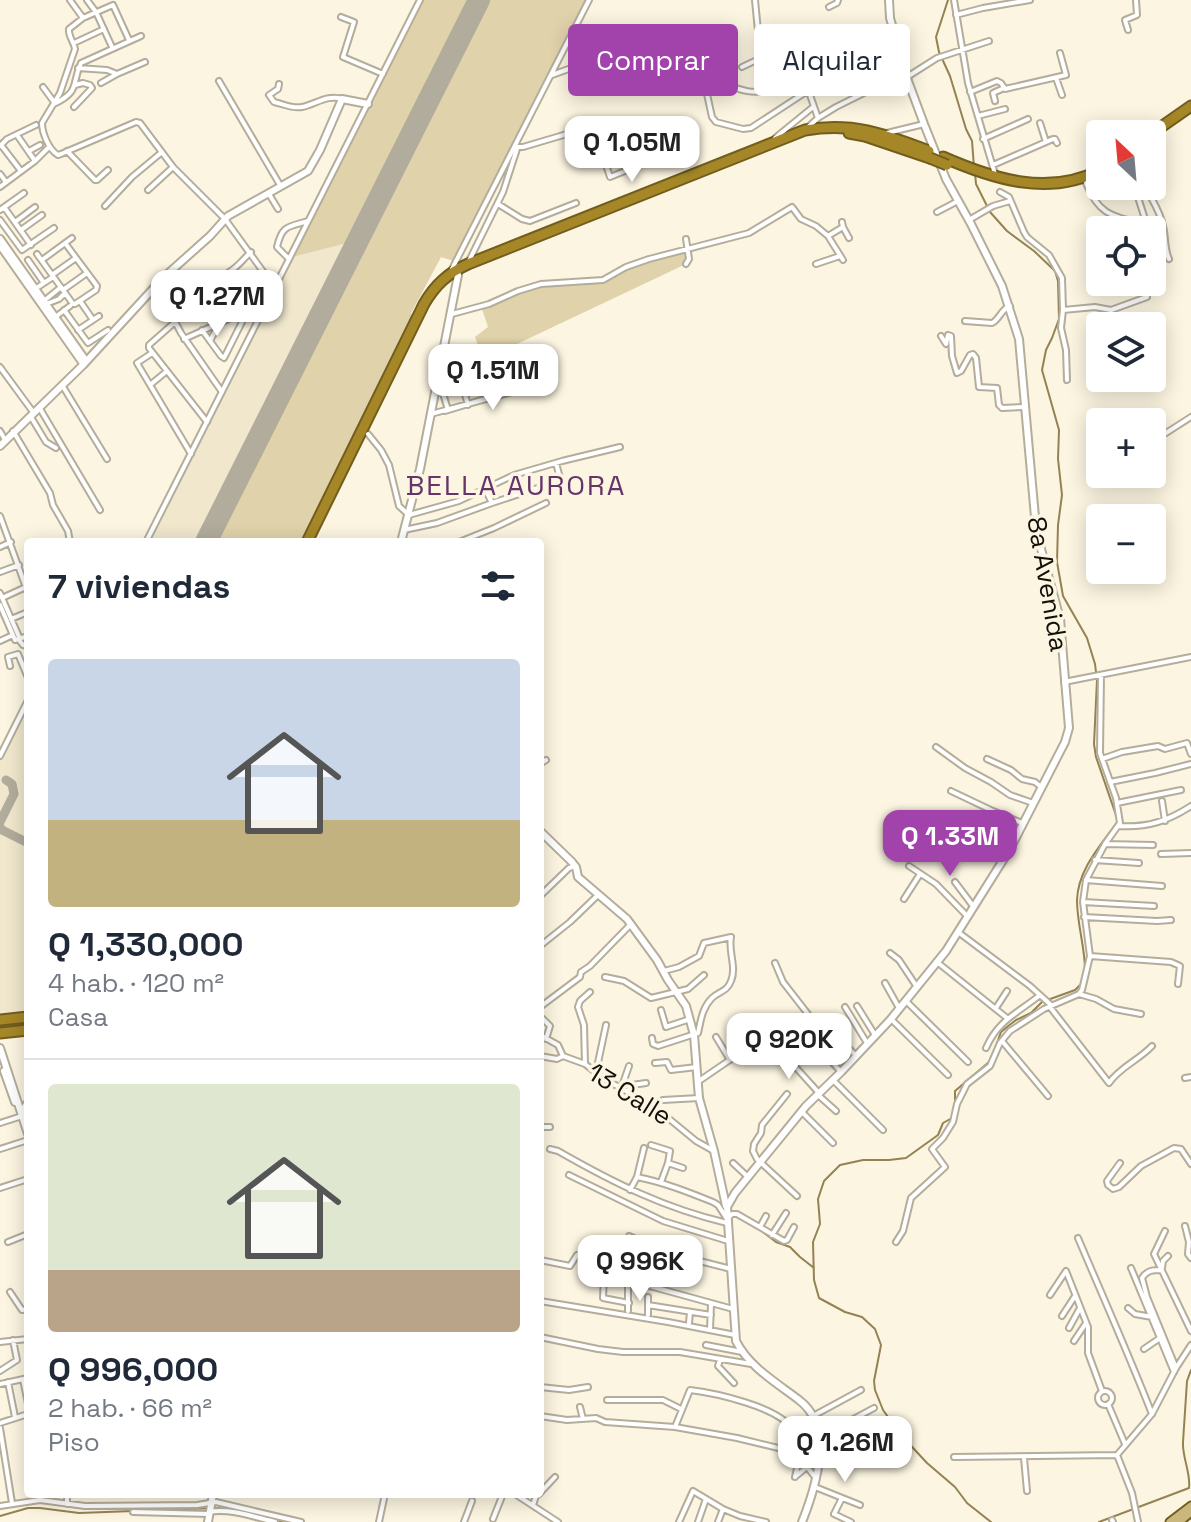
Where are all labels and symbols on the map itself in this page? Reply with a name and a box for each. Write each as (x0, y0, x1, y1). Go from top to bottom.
pin: Q 1.05M (558, 116, 706, 184)
north arrow (1086, 120, 1166, 200)
pin: Q 1.27M (143, 270, 291, 338)
pin: Q 1.51M (419, 344, 567, 412)
district label: BELLA AURORA (406, 467, 626, 503)
street label: 8a Avenida (1019, 514, 1077, 654)
pin: Q 1.33M (876, 810, 1024, 878)
pin: Q 920K (724, 1013, 854, 1081)
street label: 13 Calle (582, 1055, 678, 1133)
pin: Q 996K (575, 1235, 705, 1303)
pin: Q 1.26M (771, 1416, 919, 1484)

